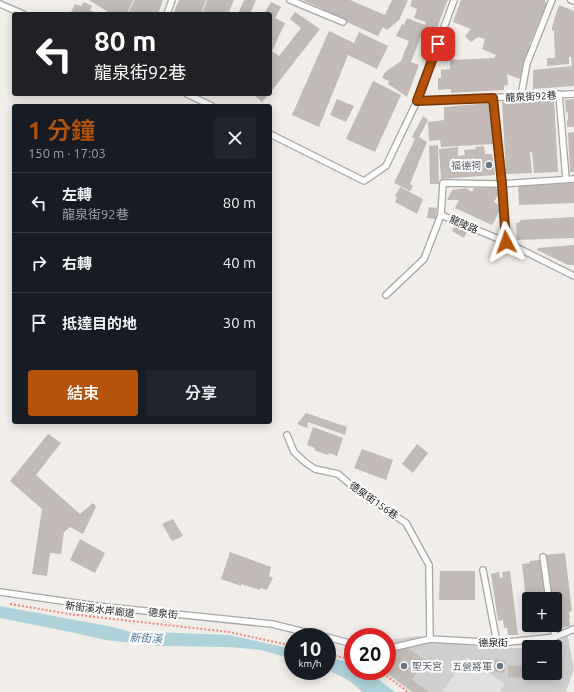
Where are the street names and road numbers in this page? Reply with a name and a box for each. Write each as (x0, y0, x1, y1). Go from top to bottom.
street label: 龍泉街92巷 (505, 90, 557, 103)
street label: 龍陵路 (448, 214, 480, 235)
street label: 德泉街156巷 (347, 480, 400, 521)
street label: 新街溪水岸廊道 (65, 600, 135, 619)
street label: 德泉街 (147, 606, 178, 621)
street label: 德泉街 (478, 637, 508, 648)

